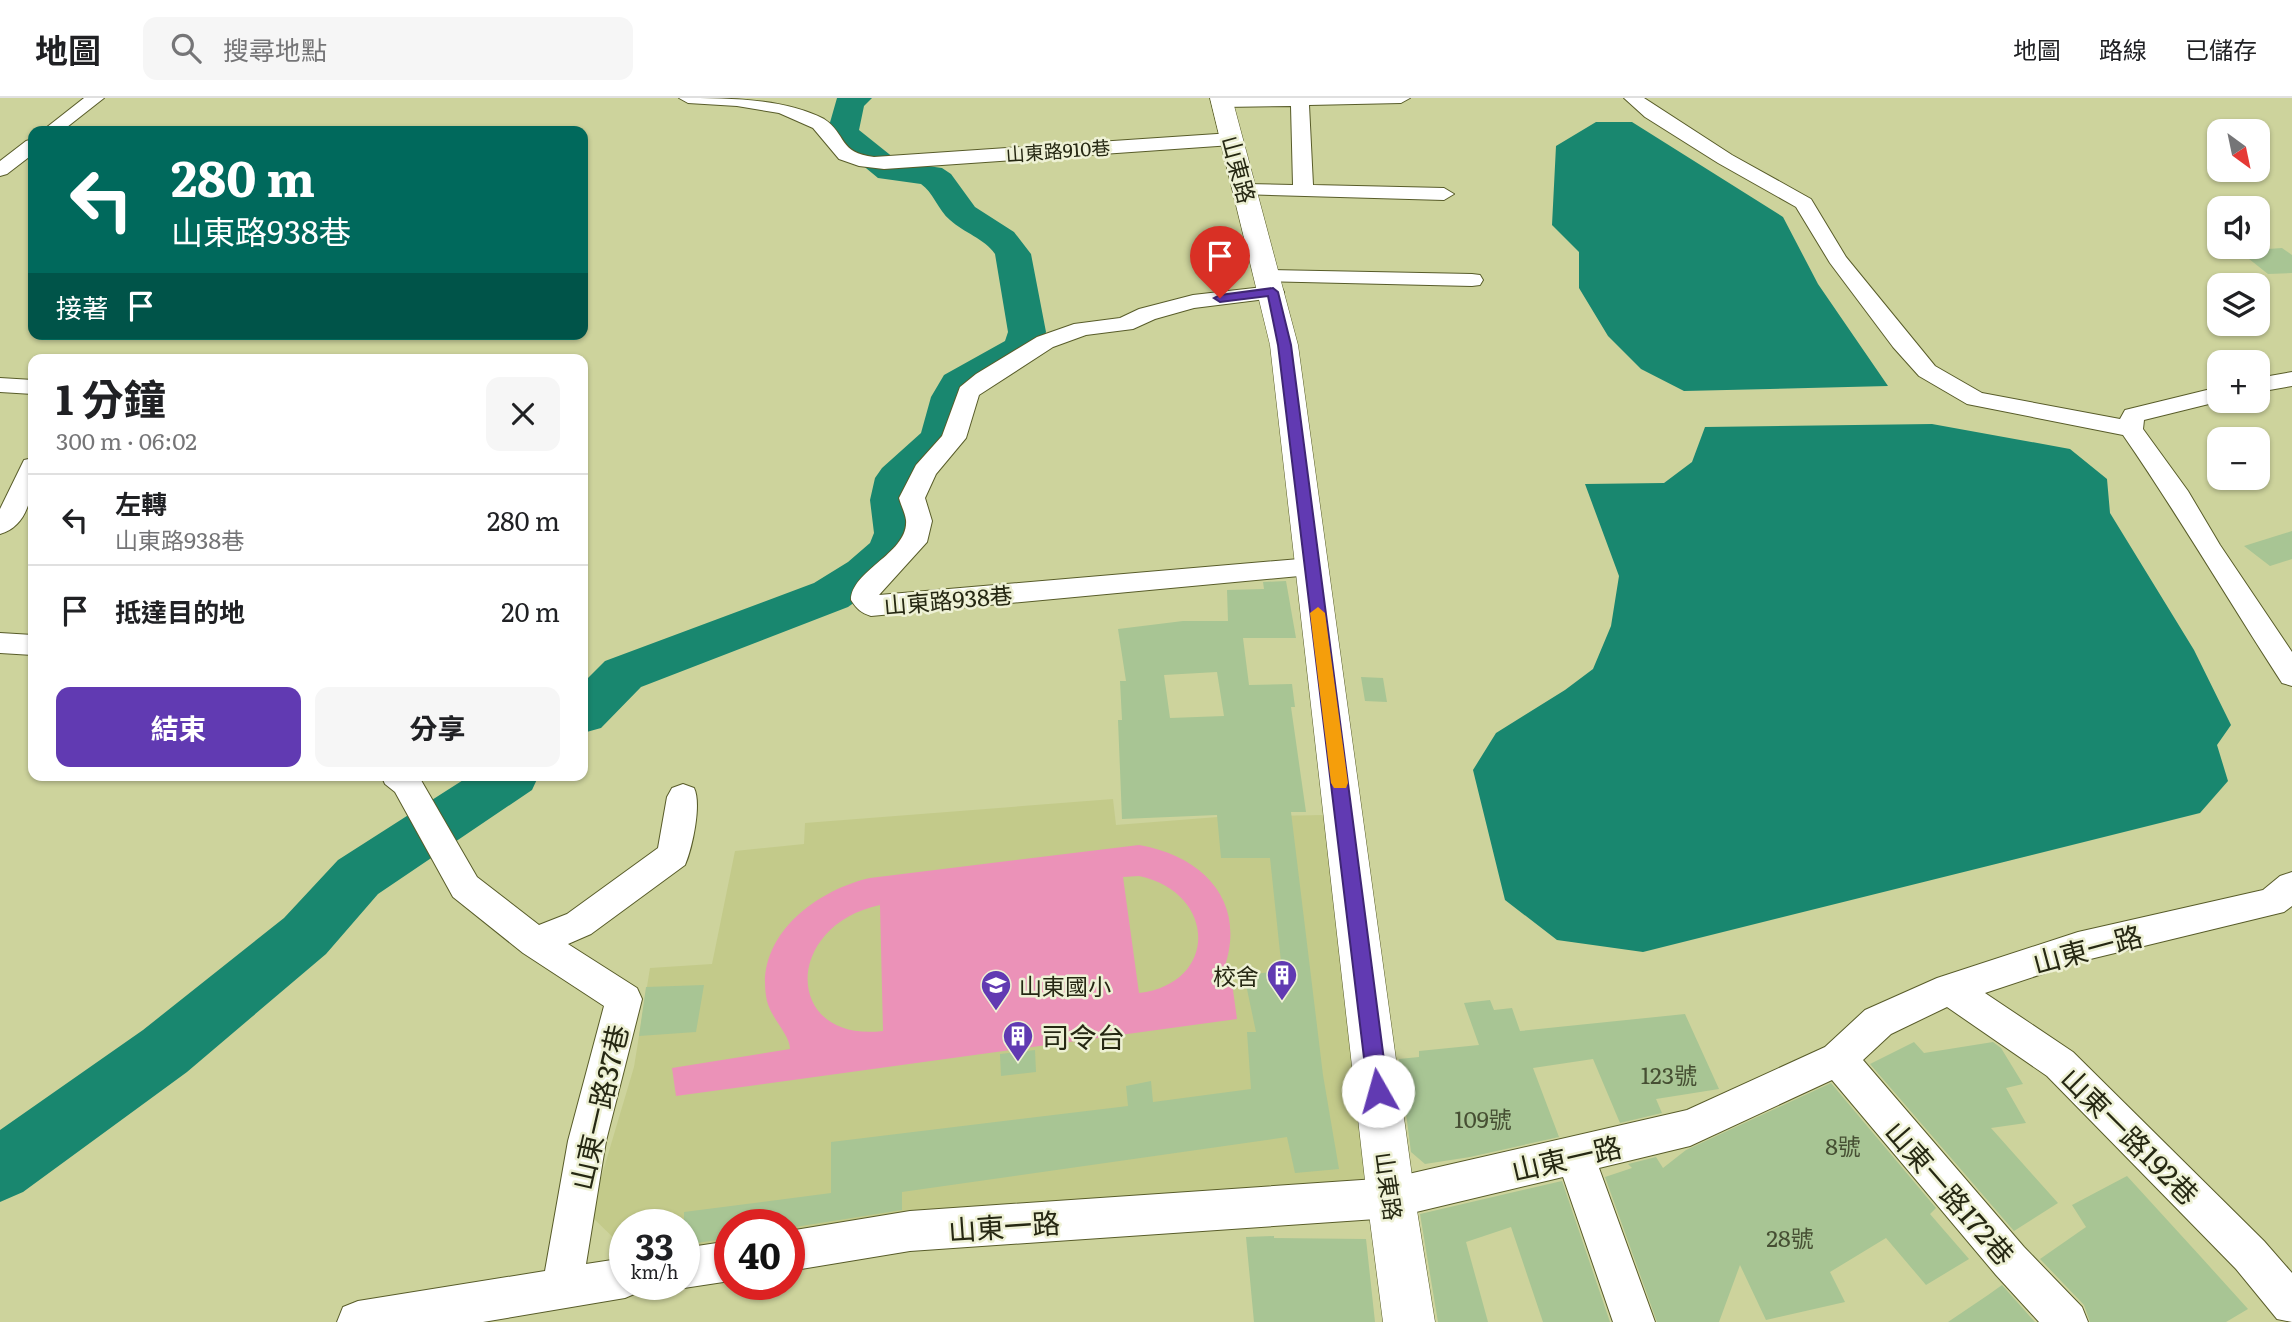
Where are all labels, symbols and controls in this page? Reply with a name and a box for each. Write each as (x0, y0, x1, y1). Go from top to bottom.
search box (143, 17, 633, 80)
text: 地圖 (35, 24, 101, 73)
icon: search (167, 29, 205, 67)
text: 搜尋地點 (223, 29, 327, 68)
text: 地圖 (2013, 31, 2061, 66)
text: 路線 (2099, 31, 2147, 66)
text: 已儲存 (2185, 31, 2257, 66)
north arrow (2207, 119, 2270, 182)
map controls (2207, 119, 2270, 490)
street label: 山東路 (1215, 131, 1265, 207)
street label: 山東路910巷 (1005, 132, 1111, 168)
text: 280 m (171, 139, 315, 212)
icon: left (56, 154, 147, 245)
button: sound (2207, 196, 2270, 259)
text: 山東路938巷 (171, 206, 351, 254)
pin (1190, 226, 1250, 298)
icon: arrive (1201, 237, 1239, 275)
button: layers (2207, 273, 2270, 336)
text: 接著 (56, 287, 108, 326)
icon: arrive (122, 287, 160, 325)
button: + (2207, 350, 2270, 413)
text: 1 分鐘 (56, 366, 166, 428)
button: close (486, 377, 560, 451)
text: 300 m · 06:02 (56, 423, 197, 457)
button: − (2207, 427, 2270, 490)
text: 左轉 (115, 483, 167, 522)
text: 280 m (487, 500, 560, 539)
icon: left (56, 501, 94, 539)
text: 山東路938巷 (115, 522, 244, 556)
street label: 山東路938巷 (882, 576, 1014, 622)
text: 抵達目的地 (115, 591, 245, 630)
text: 20 m (501, 591, 560, 630)
icon: arrive (56, 592, 94, 630)
button: 結束 (56, 687, 301, 767)
button: 分享 (315, 687, 560, 767)
street label: 山東一路 (2027, 913, 2147, 983)
place label: 校舍 (1213, 958, 1259, 992)
building icon: 校舍 (1265, 958, 1299, 1002)
school or university icon: 山東國小 (979, 968, 1013, 1012)
place label: 山東國小 (1019, 968, 1111, 1002)
place label: 司令台 (1041, 1015, 1125, 1057)
building icon: 司令台 (1001, 1019, 1035, 1063)
street label: 山東一路37巷 (559, 1020, 637, 1194)
position arrow (1341, 1054, 1415, 1128)
house number: 123號 (1641, 1057, 1697, 1091)
street label: 山東一路192巷 (2053, 1057, 2209, 1213)
house number: 109號 (1454, 1101, 1512, 1135)
street label: 山東一路172巷 (1876, 1111, 2026, 1273)
street label: 山東一路 (1507, 1124, 1625, 1190)
house number: 8號 (1825, 1128, 1861, 1162)
street label: 山東路 (1368, 1149, 1412, 1223)
street label: 山東一路 (947, 1200, 1061, 1250)
speed limit sign: 40 (714, 1209, 805, 1300)
text: 33 (635, 1219, 674, 1271)
house number: 28號 (1766, 1220, 1814, 1254)
text: km/h (631, 1258, 678, 1285)

